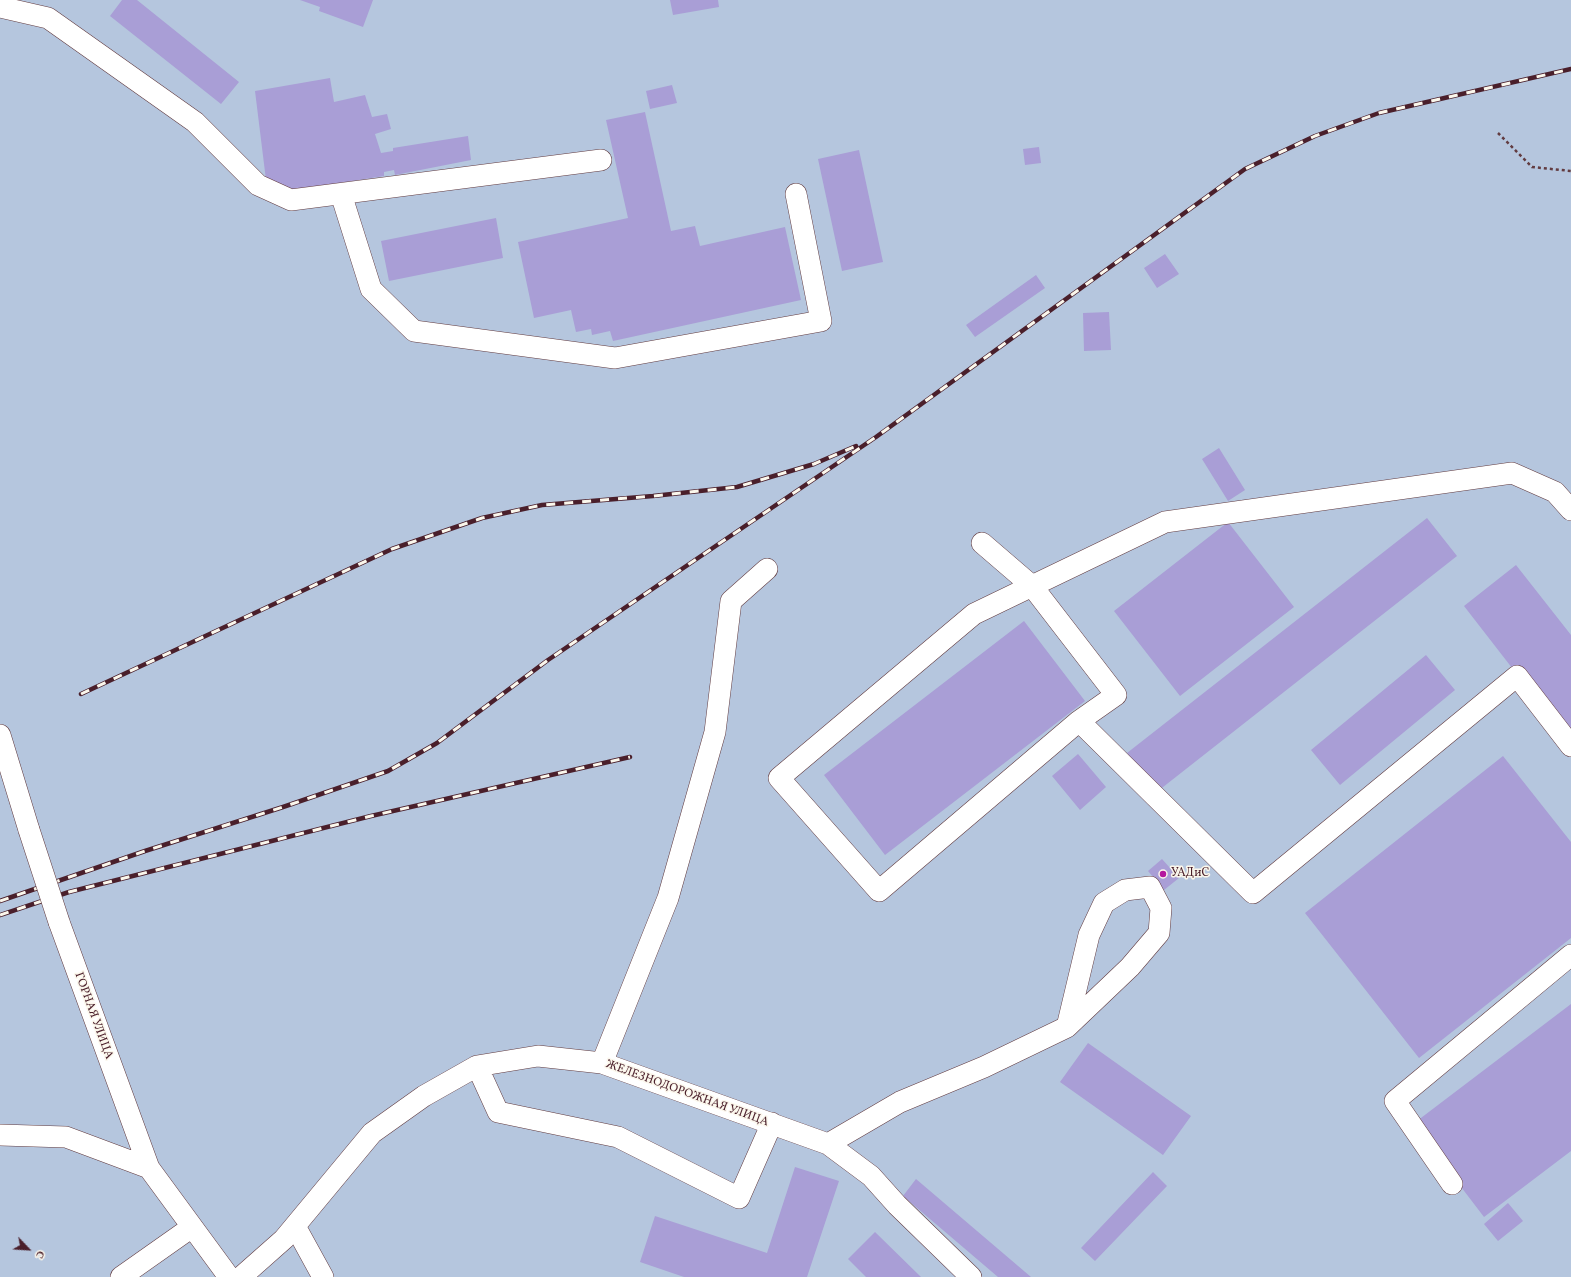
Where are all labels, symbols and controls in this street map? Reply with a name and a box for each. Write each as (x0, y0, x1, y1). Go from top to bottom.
place label: УАДиС (1171, 867, 1209, 881)
marker: УАДиС (1158, 869, 1168, 879)
street label: ГОРНАЯ УЛИЦА (71, 971, 115, 1061)
street label: ЖЕЛЕЗНОДОРОЖНАЯ УЛИЦА (603, 1058, 771, 1130)
north arrow (8, 1229, 48, 1269)
text: С (31, 1248, 48, 1261)

